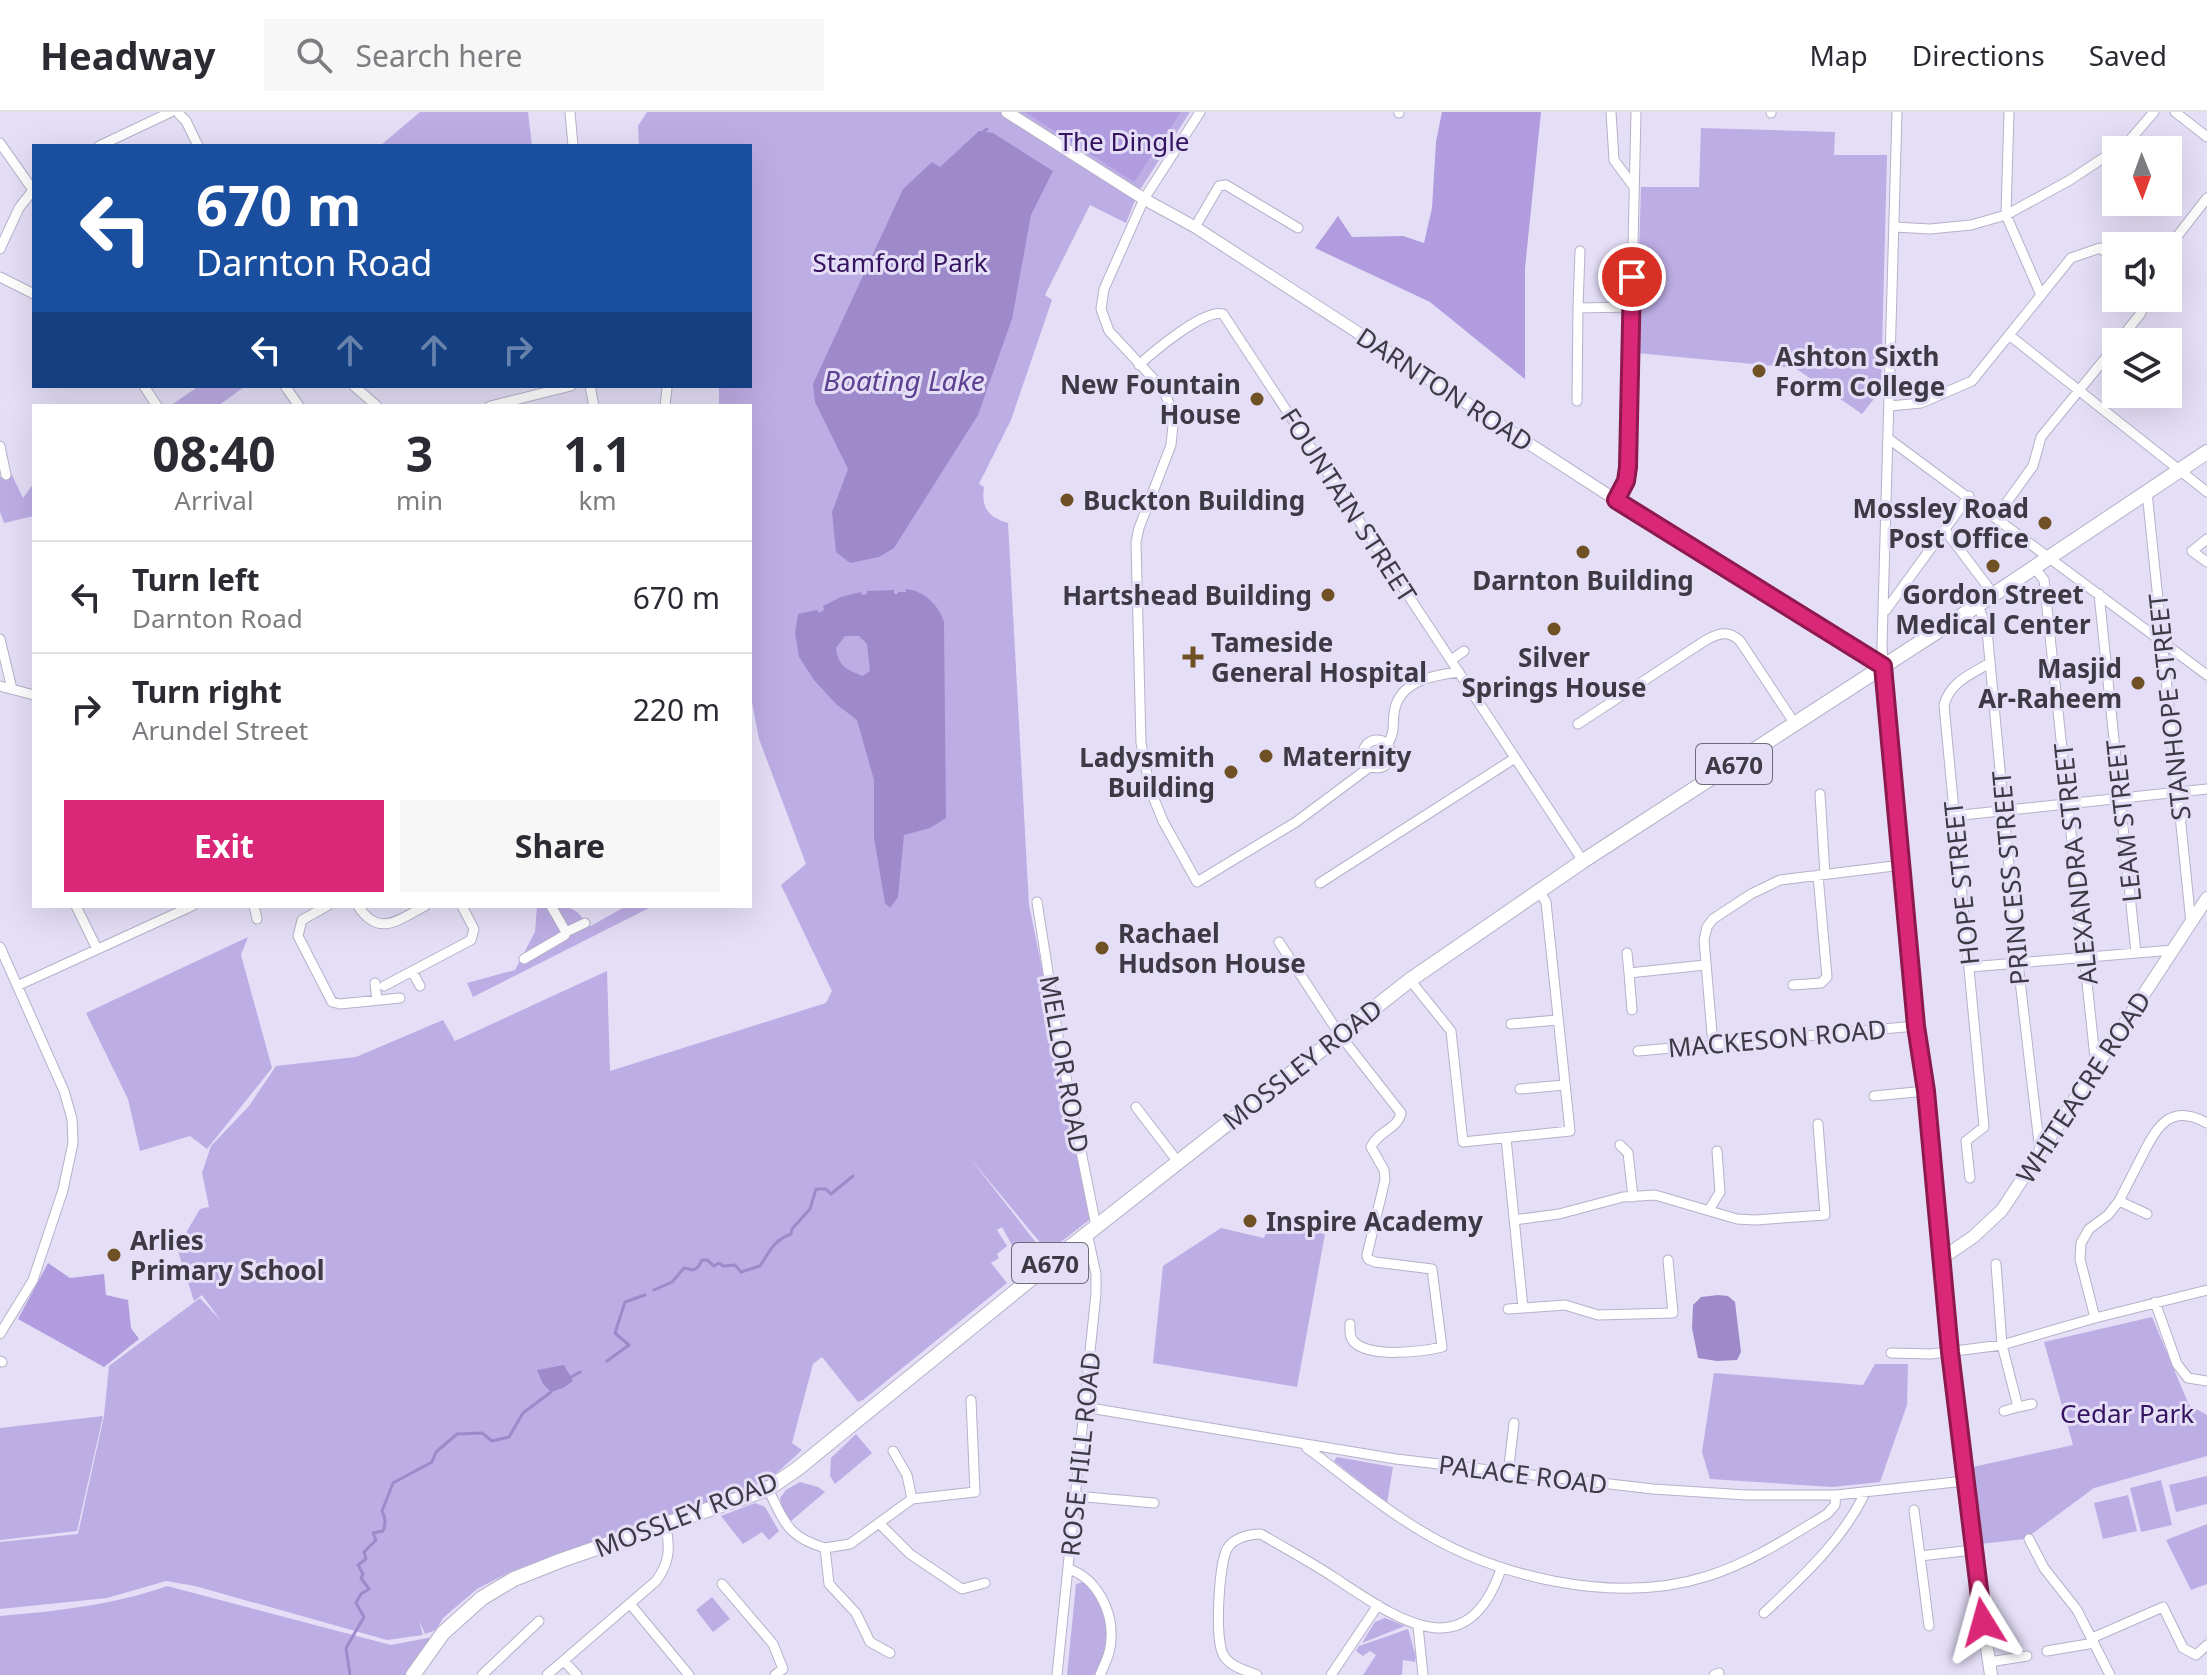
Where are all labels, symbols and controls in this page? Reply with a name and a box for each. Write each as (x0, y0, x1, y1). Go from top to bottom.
search box (264, 19, 824, 91)
text: Headway (40, 29, 216, 81)
icon: search (292, 33, 336, 77)
text: Search here (356, 35, 522, 76)
text: Map (1809, 36, 1868, 74)
text: Directions (1912, 36, 2045, 74)
text: Saved (2089, 36, 2167, 74)
park label: The Dingle (1058, 123, 1190, 159)
north arrow (2102, 136, 2182, 216)
map controls (2102, 136, 2182, 408)
text: 670 m (196, 166, 361, 242)
icon: left (64, 176, 168, 280)
button: sound (2102, 232, 2182, 312)
text: Darnton Road (196, 238, 432, 287)
pin (1598, 243, 1666, 311)
park label: Stamford Park (812, 244, 988, 280)
icon: arrive (1610, 255, 1654, 299)
street label: DARNTON ROAD (1350, 319, 1540, 459)
icon: left (244, 328, 288, 372)
icon: ahead (328, 328, 372, 372)
icon: ahead (412, 328, 456, 372)
icon: right (496, 328, 540, 372)
button: layers (2102, 328, 2182, 408)
place label: Ashton Sixth Form College (1775, 338, 1945, 404)
water label: Boating Lake (823, 361, 985, 399)
marker: Ashton Sixth Form College (1750, 362, 1768, 380)
place label: New Fountain House (1060, 366, 1241, 432)
marker: New Fountain House (1248, 390, 1266, 408)
street label: FOUNTAIN STREET (1273, 401, 1426, 610)
text: 08:40 (152, 421, 276, 486)
text: 3 (406, 421, 433, 486)
text: 1.1 (563, 421, 632, 486)
text: Arrival (174, 482, 254, 518)
text: min (396, 482, 443, 518)
text: km (578, 482, 617, 518)
place label: Buckton Building (1083, 482, 1305, 518)
place label: Mossley Road Post Office (1852, 490, 2029, 556)
marker: Buckton Building (1058, 491, 1076, 509)
marker: Mossley Road Post Office (2036, 514, 2054, 532)
marker: Darnton Building (1574, 543, 1592, 561)
marker: Gordon Street Medical Center (1984, 557, 2002, 575)
text: Turn left (132, 559, 260, 600)
place label: Darnton Building (1472, 562, 1694, 598)
icon: left (64, 575, 108, 619)
place label: Gordon Street Medical Center (1895, 576, 2091, 642)
text: 670 m (633, 577, 720, 618)
place label: Hartshead Building (1062, 577, 1312, 613)
marker: Hartshead Building (1319, 586, 1337, 604)
street label: STANHOPE STREET (2139, 591, 2199, 822)
text: Darnton Road (132, 600, 303, 636)
marker: Silver Springs House (1545, 620, 1563, 638)
place label: Tameside General Hospital (1211, 624, 1427, 690)
place label: Silver Springs House (1462, 639, 1646, 705)
marker: Tameside General Hospital (1182, 646, 1204, 668)
place label: Masjid Ar-Raheem (1978, 650, 2122, 716)
text: Turn right (132, 671, 282, 712)
marker: Masjid Ar-Raheem (2129, 674, 2147, 692)
icon: right (64, 687, 108, 731)
text: 220 m (633, 689, 720, 730)
text: Arundel Street (132, 712, 308, 748)
street label: LEAM STREET (2097, 737, 2149, 904)
place label: Maternity (1282, 738, 1411, 774)
place label: Ladysmith Building (1079, 739, 1215, 805)
street label: ALEXANDRA STREET (2044, 741, 2106, 987)
road number: A670 (1696, 744, 1772, 784)
marker: Maternity (1257, 747, 1275, 765)
marker: Ladysmith Building (1222, 763, 1240, 781)
street label: PRINCESS STREET (1983, 769, 2037, 987)
street label: HOPE STREET (1934, 799, 1988, 967)
button: Exit (64, 800, 384, 892)
button: Share (400, 800, 720, 892)
place label: Rachael Hudson House (1118, 915, 1306, 981)
marker: Rachael Hudson House (1093, 939, 1111, 957)
street label: MELLOR ROAD (1032, 972, 1098, 1156)
street label: WHITEACRE ROAD (2007, 984, 2159, 1190)
street label: MOSSLEY ROAD (1215, 990, 1389, 1138)
street label: MACKESON ROAD (1666, 1011, 1888, 1065)
place label: Inspire Academy (1266, 1203, 1483, 1239)
marker: Inspire Academy (1241, 1212, 1259, 1230)
place label: Arlies Primary School (130, 1222, 325, 1288)
road number: A670 (1012, 1243, 1088, 1283)
marker: Arlies Primary School (105, 1246, 123, 1264)
street label: ROSE HILL ROAD (1051, 1350, 1109, 1558)
park label: Cedar Park (2060, 1395, 2194, 1431)
street label: PALACE ROAD (1436, 1446, 1610, 1502)
street label: MOSSLEY ROAD (589, 1463, 783, 1565)
position arrow (1941, 1580, 2025, 1664)

